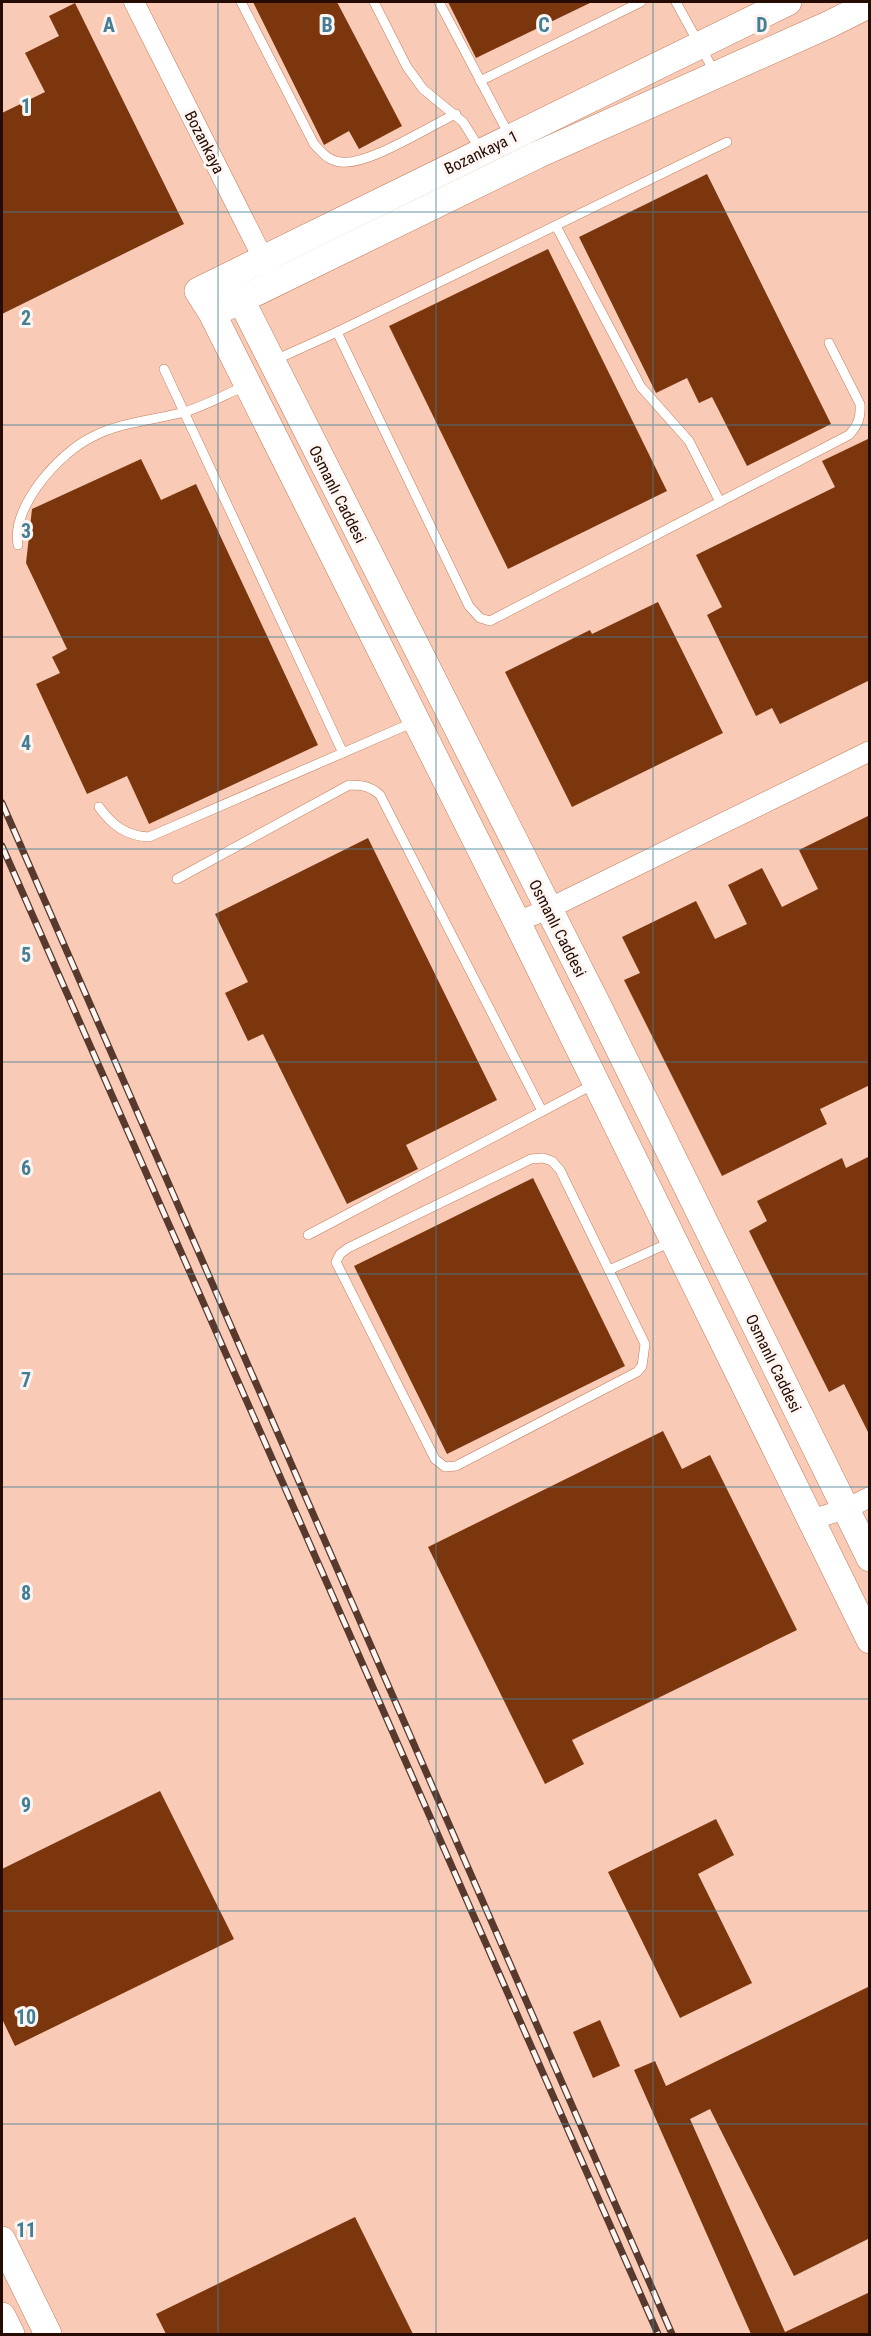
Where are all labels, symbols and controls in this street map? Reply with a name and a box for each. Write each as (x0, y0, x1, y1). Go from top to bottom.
text: A (103, 13, 115, 37)
text: B (321, 13, 333, 37)
text: C (538, 13, 550, 37)
text: D (756, 13, 768, 37)
text: 1 (21, 94, 31, 118)
street label: Bozankaya (181, 108, 228, 177)
street label: Bozankaya 1 (441, 126, 521, 178)
text: 2 (21, 306, 31, 330)
street label: Osmanlı Caddesi (305, 442, 370, 546)
text: 3 (21, 519, 31, 543)
text: 4 (21, 731, 31, 755)
street label: Osmanlı Caddesi (525, 876, 590, 980)
text: 5 (21, 943, 31, 967)
text: 6 (21, 1156, 31, 1180)
street label: Osmanlı Caddesi (742, 1311, 805, 1415)
text: 7 (21, 1368, 31, 1392)
text: 8 (21, 1581, 31, 1605)
text: 9 (21, 1793, 31, 1817)
text: 10 (16, 2005, 36, 2029)
text: 11 (16, 2218, 36, 2242)

